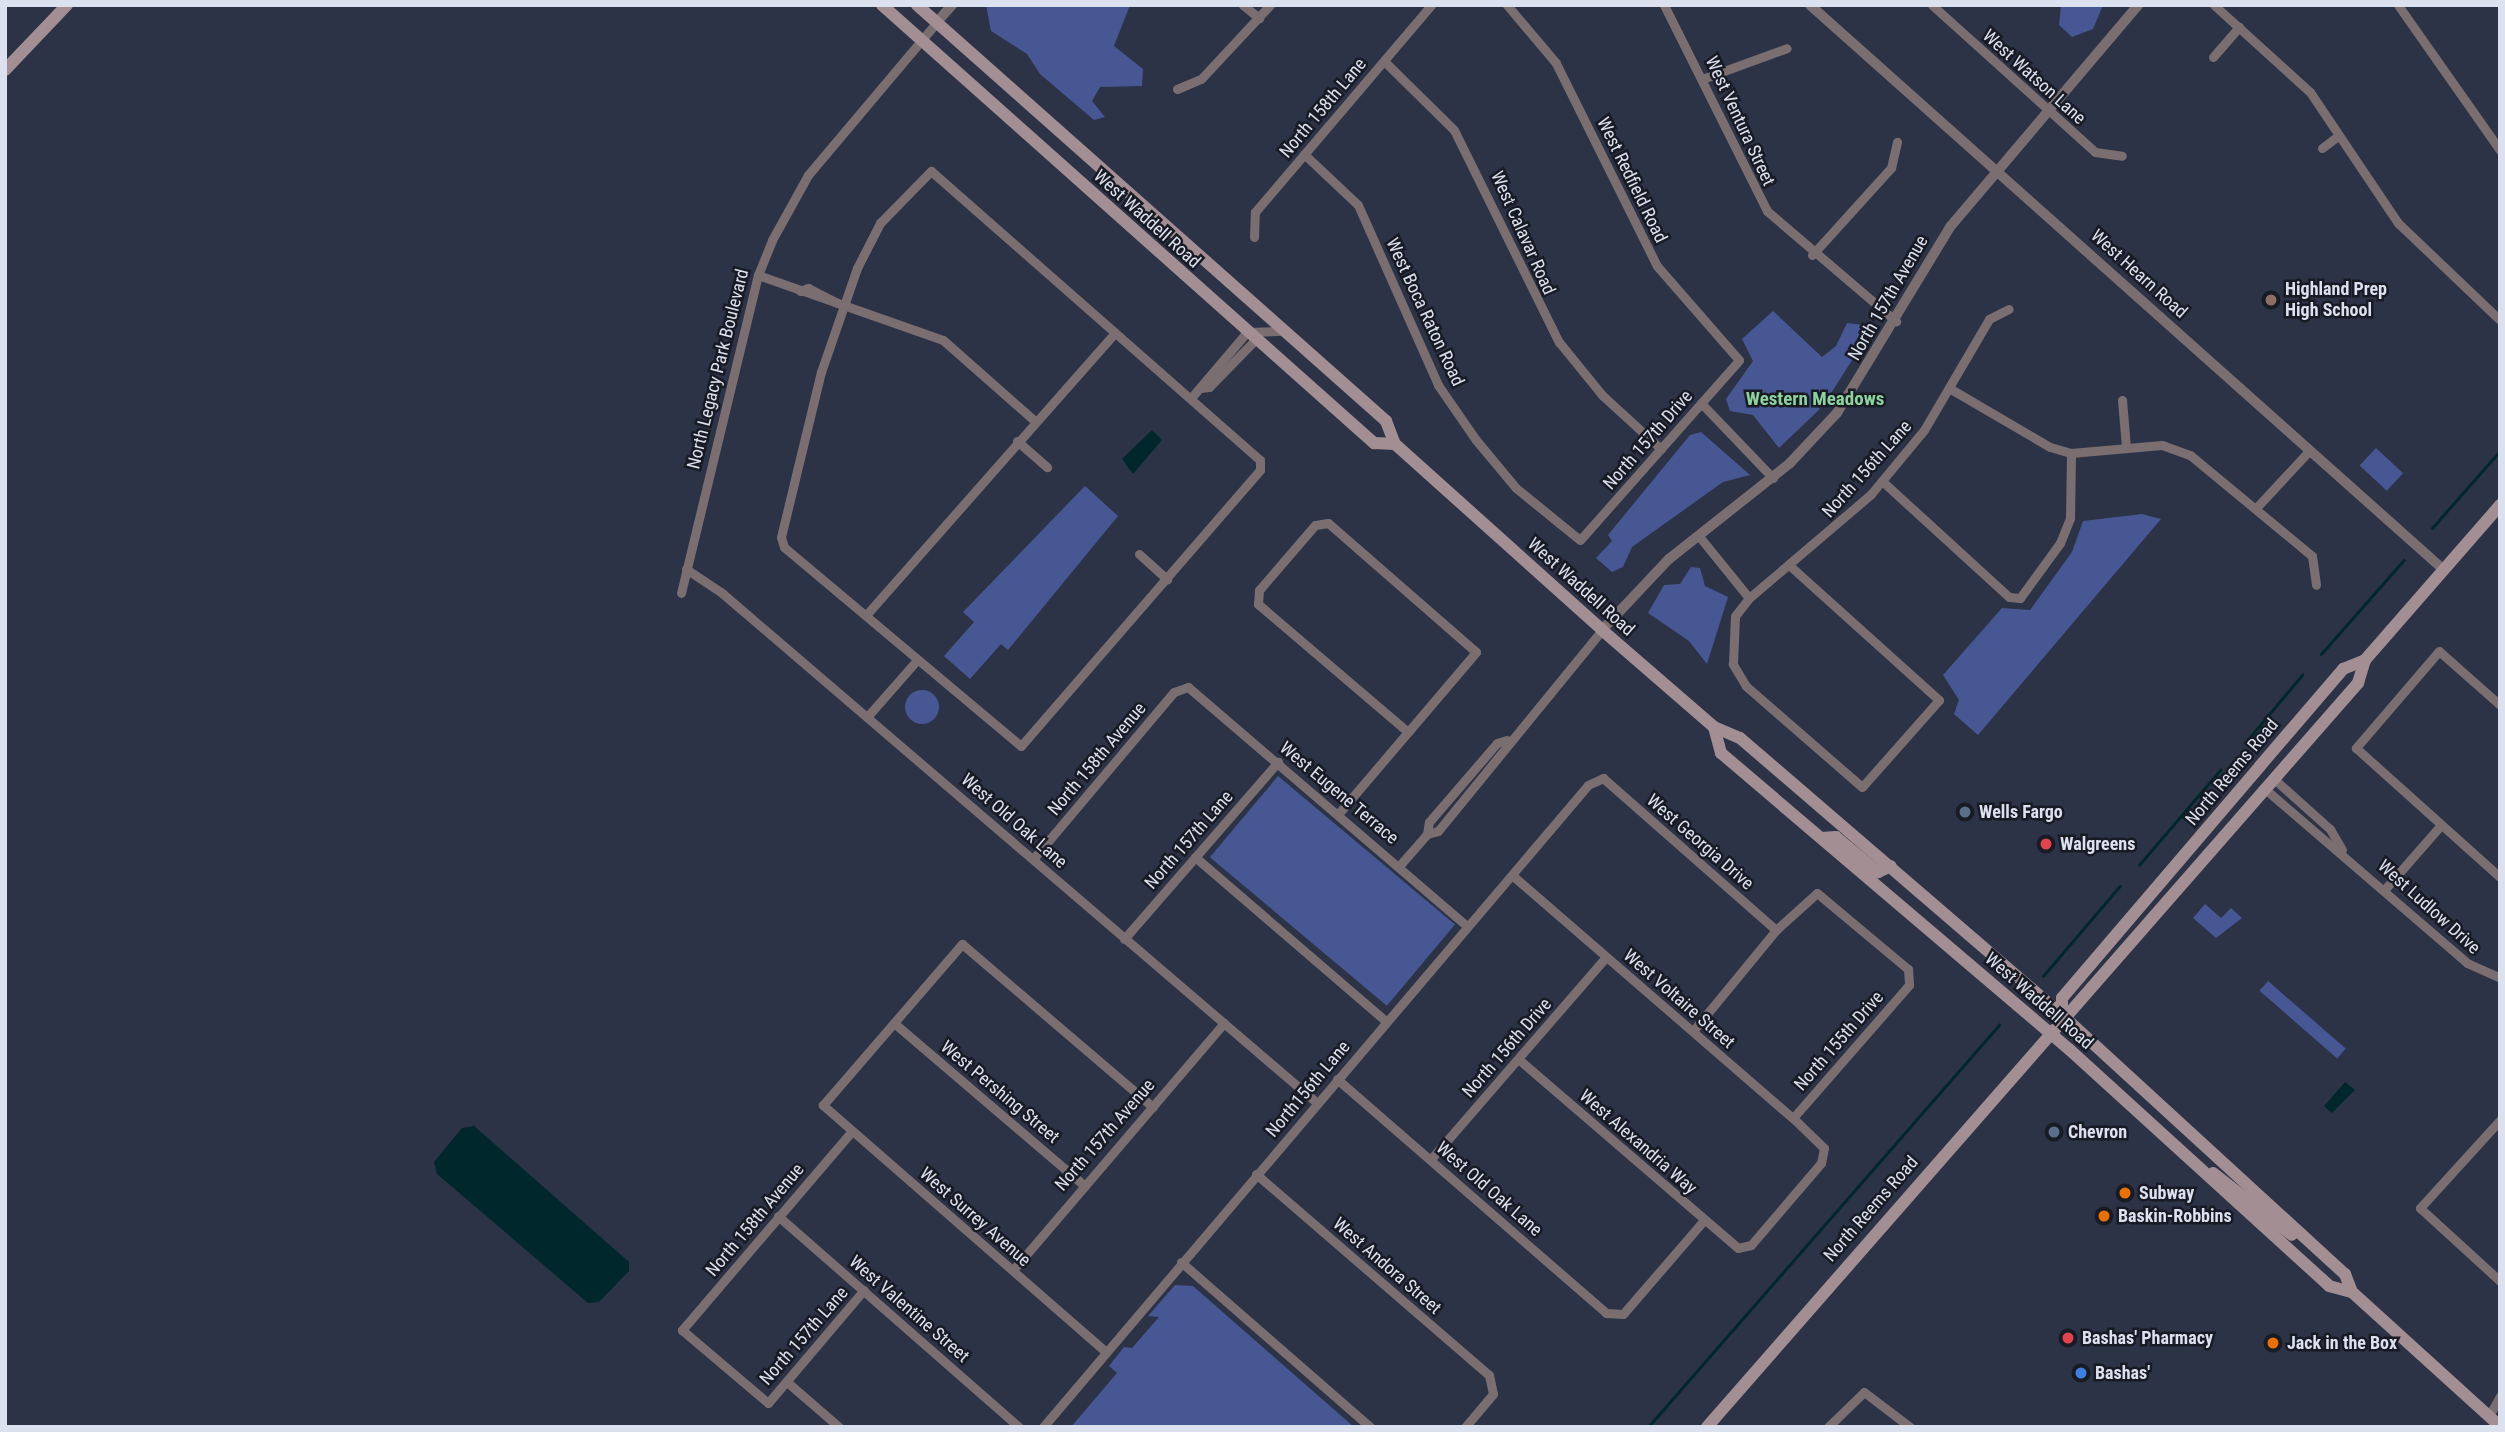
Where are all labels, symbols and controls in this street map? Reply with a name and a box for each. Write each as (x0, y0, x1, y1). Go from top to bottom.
street label: West Watson Lane (1978, 25, 2090, 129)
street label: West Ventura Street (1701, 53, 1779, 189)
street label: North 158th Lane (1275, 54, 1371, 162)
street label: West Redfield Road (1592, 114, 1672, 246)
street label: West Waddell Road (1089, 165, 1205, 273)
street label: West Calavar Road (1486, 168, 1560, 298)
street label: West Hearn Road (2086, 225, 2192, 323)
street label: North 157th Avenue (1843, 232, 1933, 364)
street label: West Boca Raton Road (1381, 235, 1469, 389)
street label: North Legacy Park Boulevard (683, 267, 753, 471)
place label: Highland Prep High School (2285, 279, 2387, 322)
marker: Highland Prep High School (2263, 292, 2279, 308)
street label: North 157th Drive (1599, 386, 1697, 494)
district label: Western Meadows (1746, 388, 1884, 410)
street label: North 156th Lane (1818, 416, 1916, 522)
street label: West Waddell Road (1523, 533, 1639, 641)
street label: North 158th Avenue (1043, 698, 1151, 820)
street label: North Reems Road (2181, 714, 2283, 830)
street label: West Eugene Terrace (1275, 737, 1403, 849)
street label: West Old Oak Lane (957, 769, 1071, 873)
street label: North 157th Lane (1140, 786, 1238, 894)
street label: West Georgia Drive (1642, 790, 1758, 894)
place label: Wells Fargo (1979, 801, 2063, 823)
marker: Wells Fargo (1957, 804, 1973, 820)
place label: Walgreens (2060, 833, 2135, 855)
marker: Walgreens (2038, 836, 2054, 852)
street label: West Ludlow Drive (2373, 855, 2485, 959)
street label: West Voltaire Street (1619, 945, 1739, 1053)
street label: West Waddell Road (1980, 948, 2098, 1054)
street label: North 155th Drive (1790, 987, 1888, 1095)
street label: North 156th Drive (1458, 994, 1556, 1102)
street label: West Pershing Street (936, 1036, 1064, 1148)
street label: North156th Lane (1261, 1036, 1355, 1142)
street label: North 157th Avenue (1051, 1075, 1159, 1195)
street label: West Alexandria Way (1575, 1085, 1701, 1199)
place label: Chevron (2068, 1121, 2127, 1143)
marker: Chevron (2046, 1124, 2062, 1140)
street label: West Old Oak Lane (1432, 1137, 1546, 1241)
street label: North Reems Road (1819, 1152, 1923, 1266)
street label: North 158th Avenue (701, 1159, 809, 1281)
street label: West Surrey Avenue (915, 1163, 1035, 1271)
place label: Subway (2139, 1182, 2194, 1204)
marker: Subway (2117, 1185, 2133, 1201)
place label: Baskin-Robbins (2118, 1205, 2232, 1227)
marker: Baskin-Robbins (2096, 1208, 2112, 1224)
street label: West Andora Street (1328, 1213, 1446, 1319)
street label: West Valentine Street (845, 1251, 973, 1367)
street label: North 157th Lane (755, 1282, 853, 1390)
place label: Bashas' Pharmacy (2082, 1327, 2213, 1349)
marker: Bashas' Pharmacy (2060, 1330, 2076, 1346)
place label: Jack in the Box (2287, 1332, 2397, 1354)
marker: Jack in the Box (2265, 1335, 2281, 1351)
place label: Bashas' (2095, 1362, 2150, 1384)
marker: Bashas' (2073, 1365, 2089, 1381)

